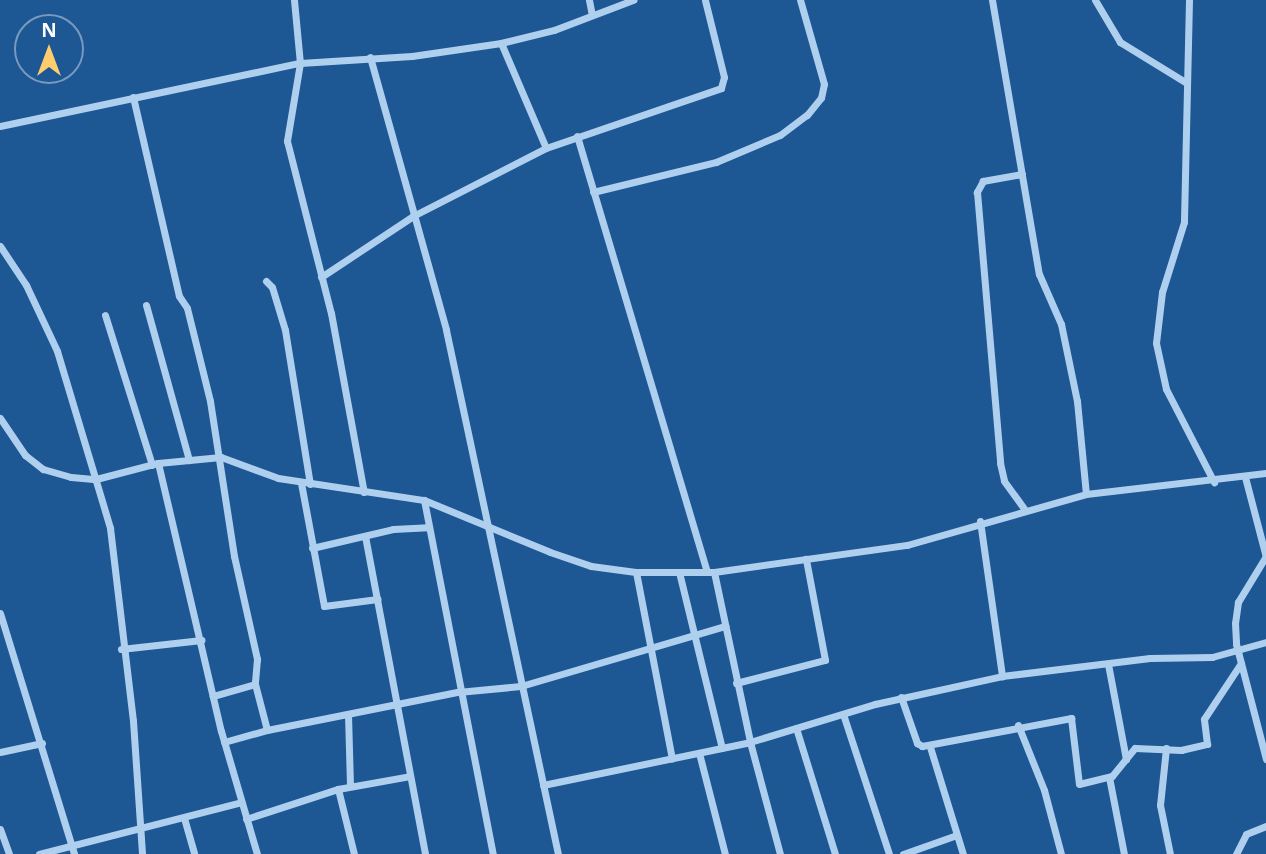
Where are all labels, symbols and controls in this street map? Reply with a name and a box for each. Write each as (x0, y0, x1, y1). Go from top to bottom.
north arrow (14, 14, 84, 84)
text: N (41, 17, 57, 43)

